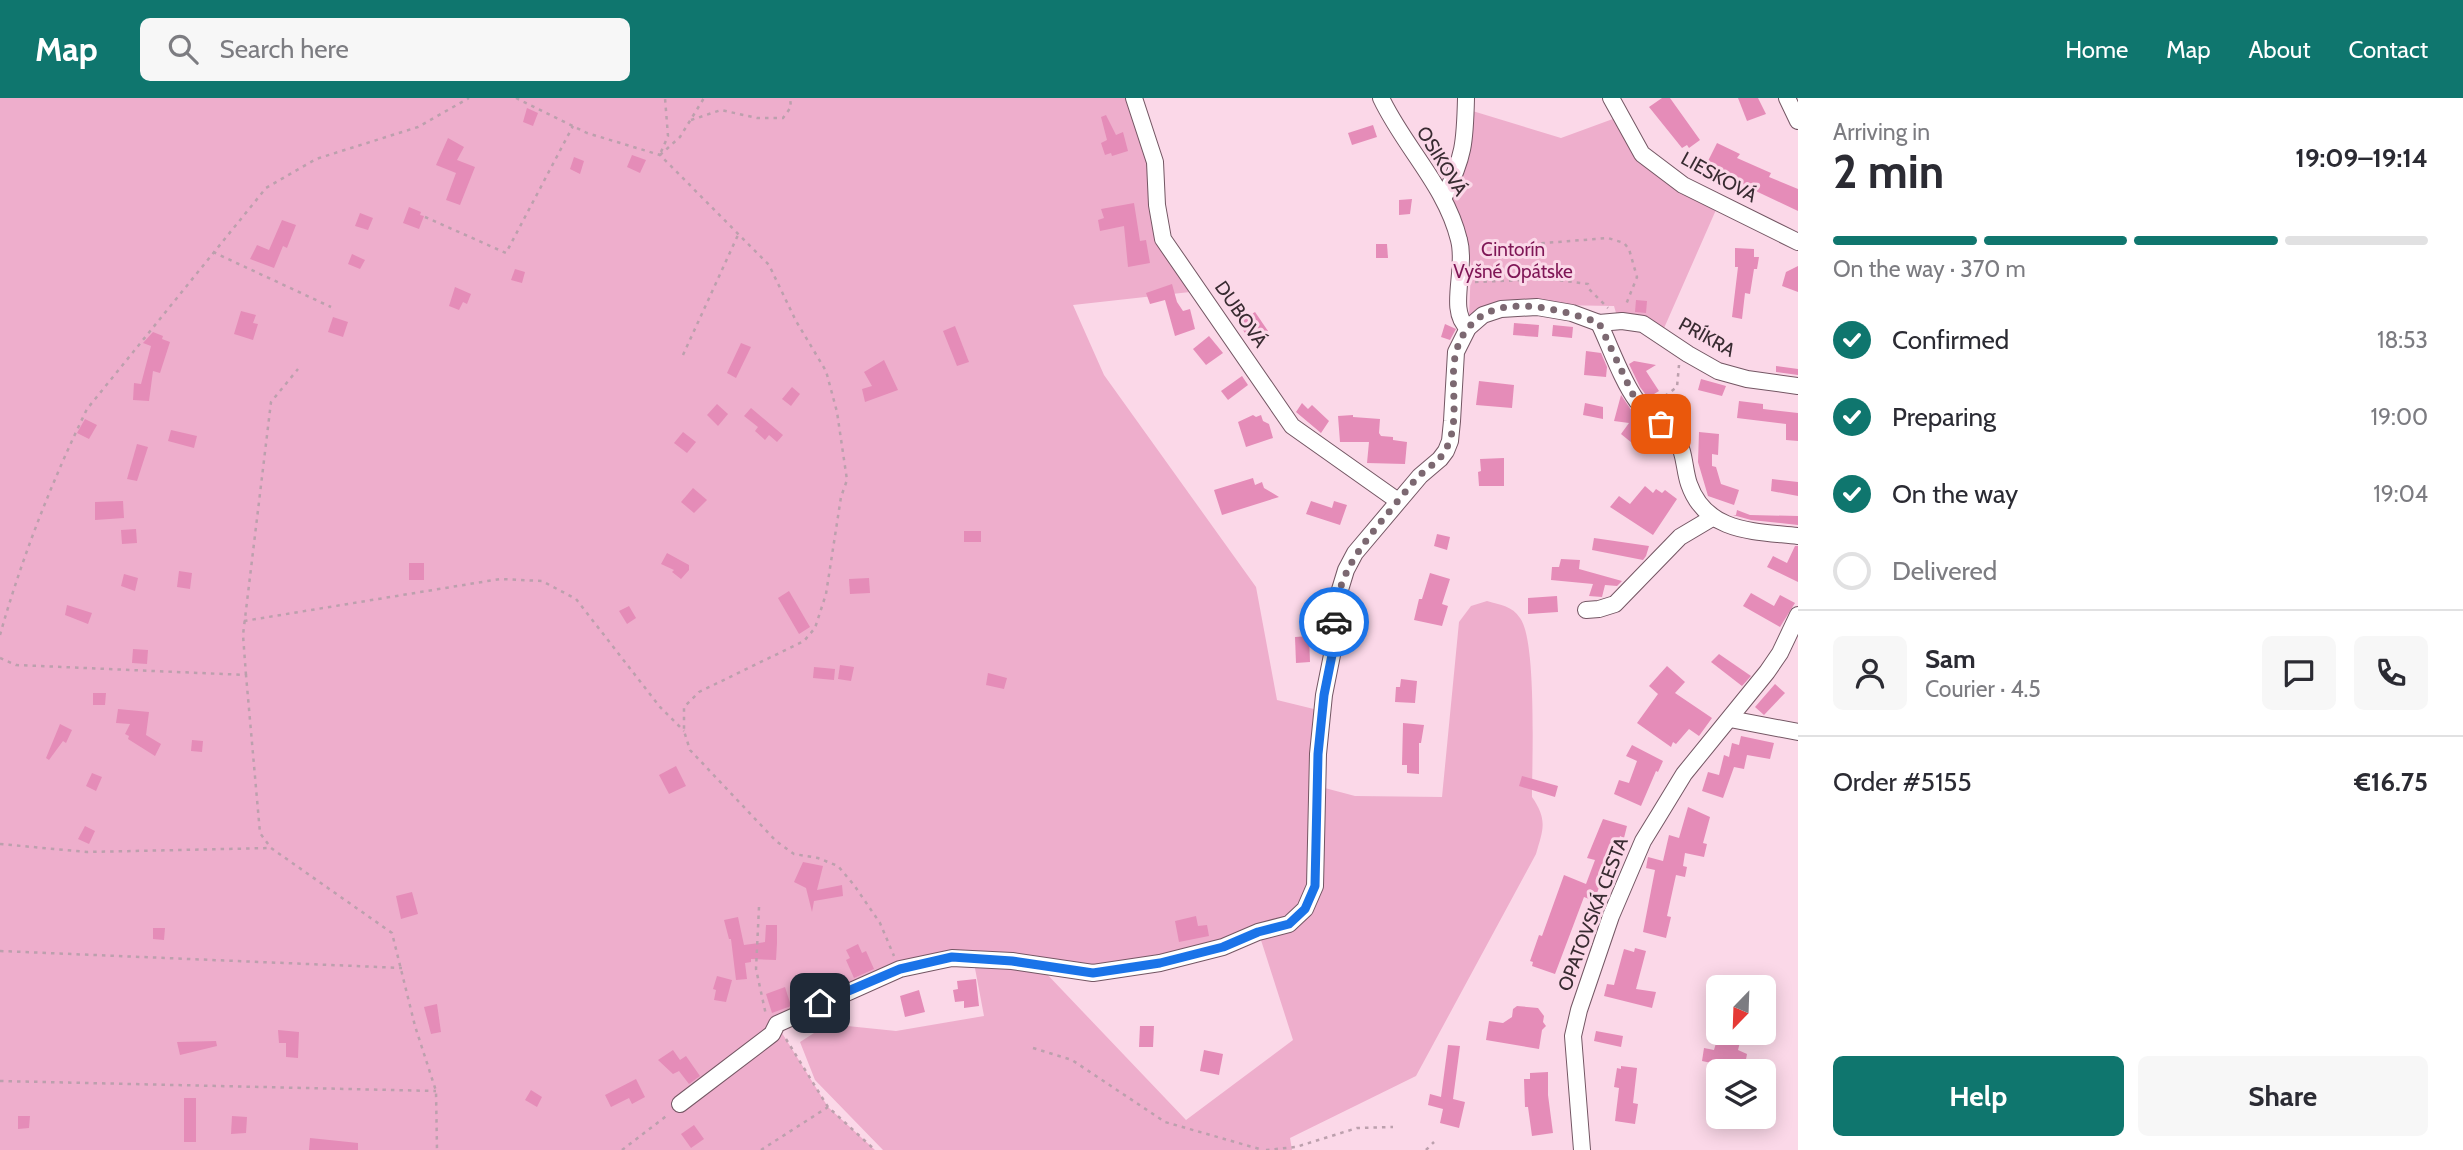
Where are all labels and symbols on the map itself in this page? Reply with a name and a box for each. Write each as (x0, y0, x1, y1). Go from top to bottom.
street label: OSIKOVÁ (1412, 121, 1473, 200)
street label: LIESKOVÁ (1677, 146, 1762, 207)
park label: Cintorín Vyšné Opátske (1453, 238, 1573, 283)
street label: DUBOVÁ (1210, 276, 1273, 352)
street label: PRÍKRA (1675, 311, 1740, 362)
pin (1631, 394, 1691, 454)
courier (1299, 587, 1369, 657)
street label: OPATOVSKÁ CESTA (1552, 833, 1633, 994)
pin (790, 973, 850, 1033)
north arrow (1706, 975, 1776, 1045)

